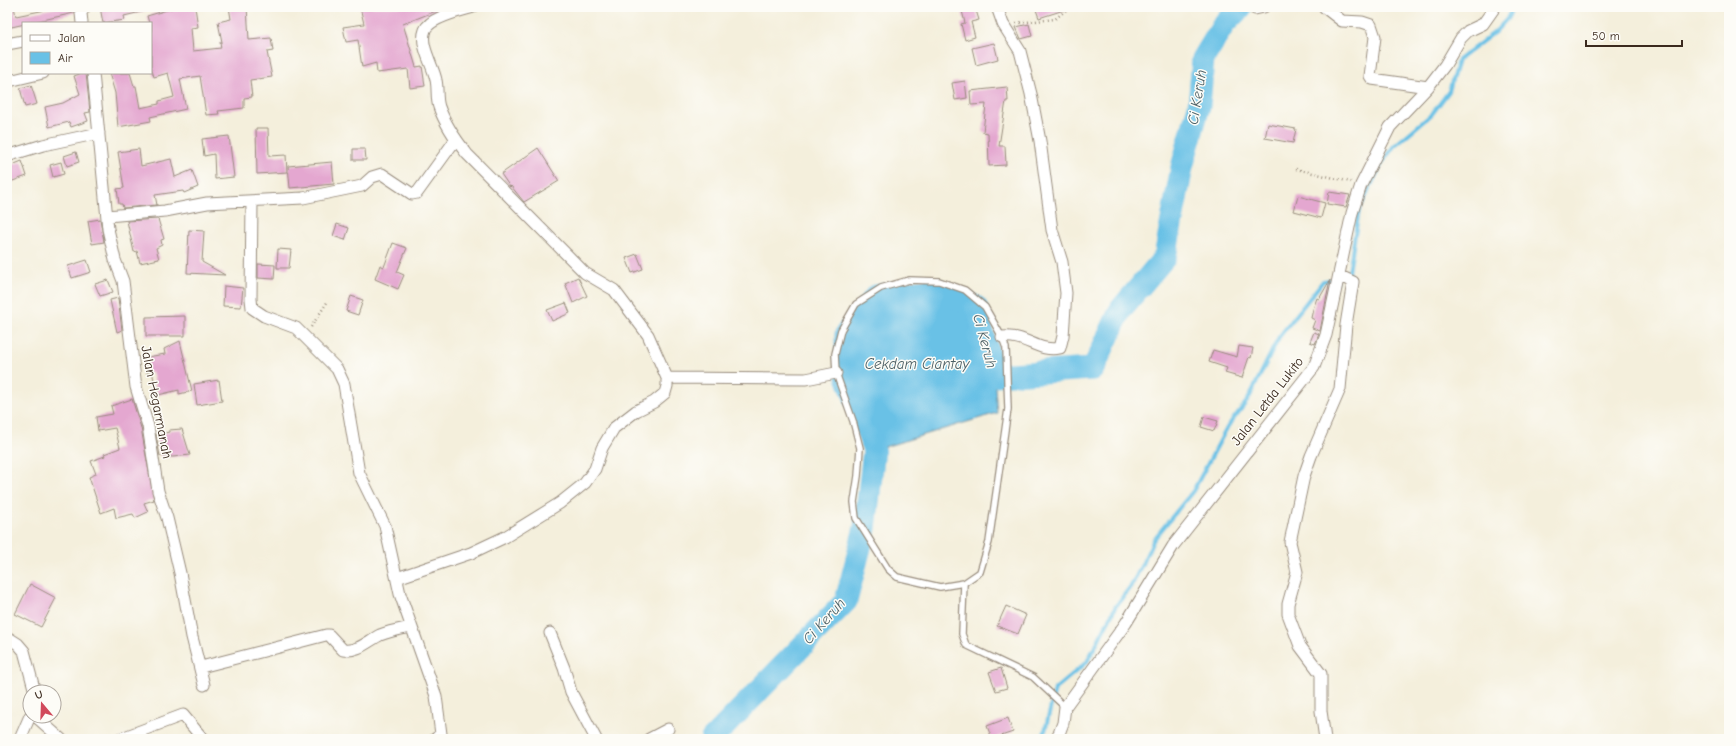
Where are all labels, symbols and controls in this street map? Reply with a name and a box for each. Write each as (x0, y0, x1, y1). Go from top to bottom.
legend (22, 22, 152, 74)
scale bar (1586, 22, 1682, 48)
text: 50 m (1592, 29, 1620, 43)
text: Jalan (58, 31, 85, 45)
text: Air (58, 51, 73, 65)
water label: Ci Keruh (1184, 68, 1210, 126)
water label: Ci Keruh (969, 312, 1001, 370)
street label: Jalan Hegarmanah (137, 344, 176, 460)
street label: Jalan Letda Lukito (1227, 354, 1307, 449)
water label: Cekdam Ciantay (865, 355, 971, 373)
water label: Ci Keruh (799, 594, 849, 648)
north arrow (22, 684, 62, 724)
text: U (33, 688, 45, 702)

